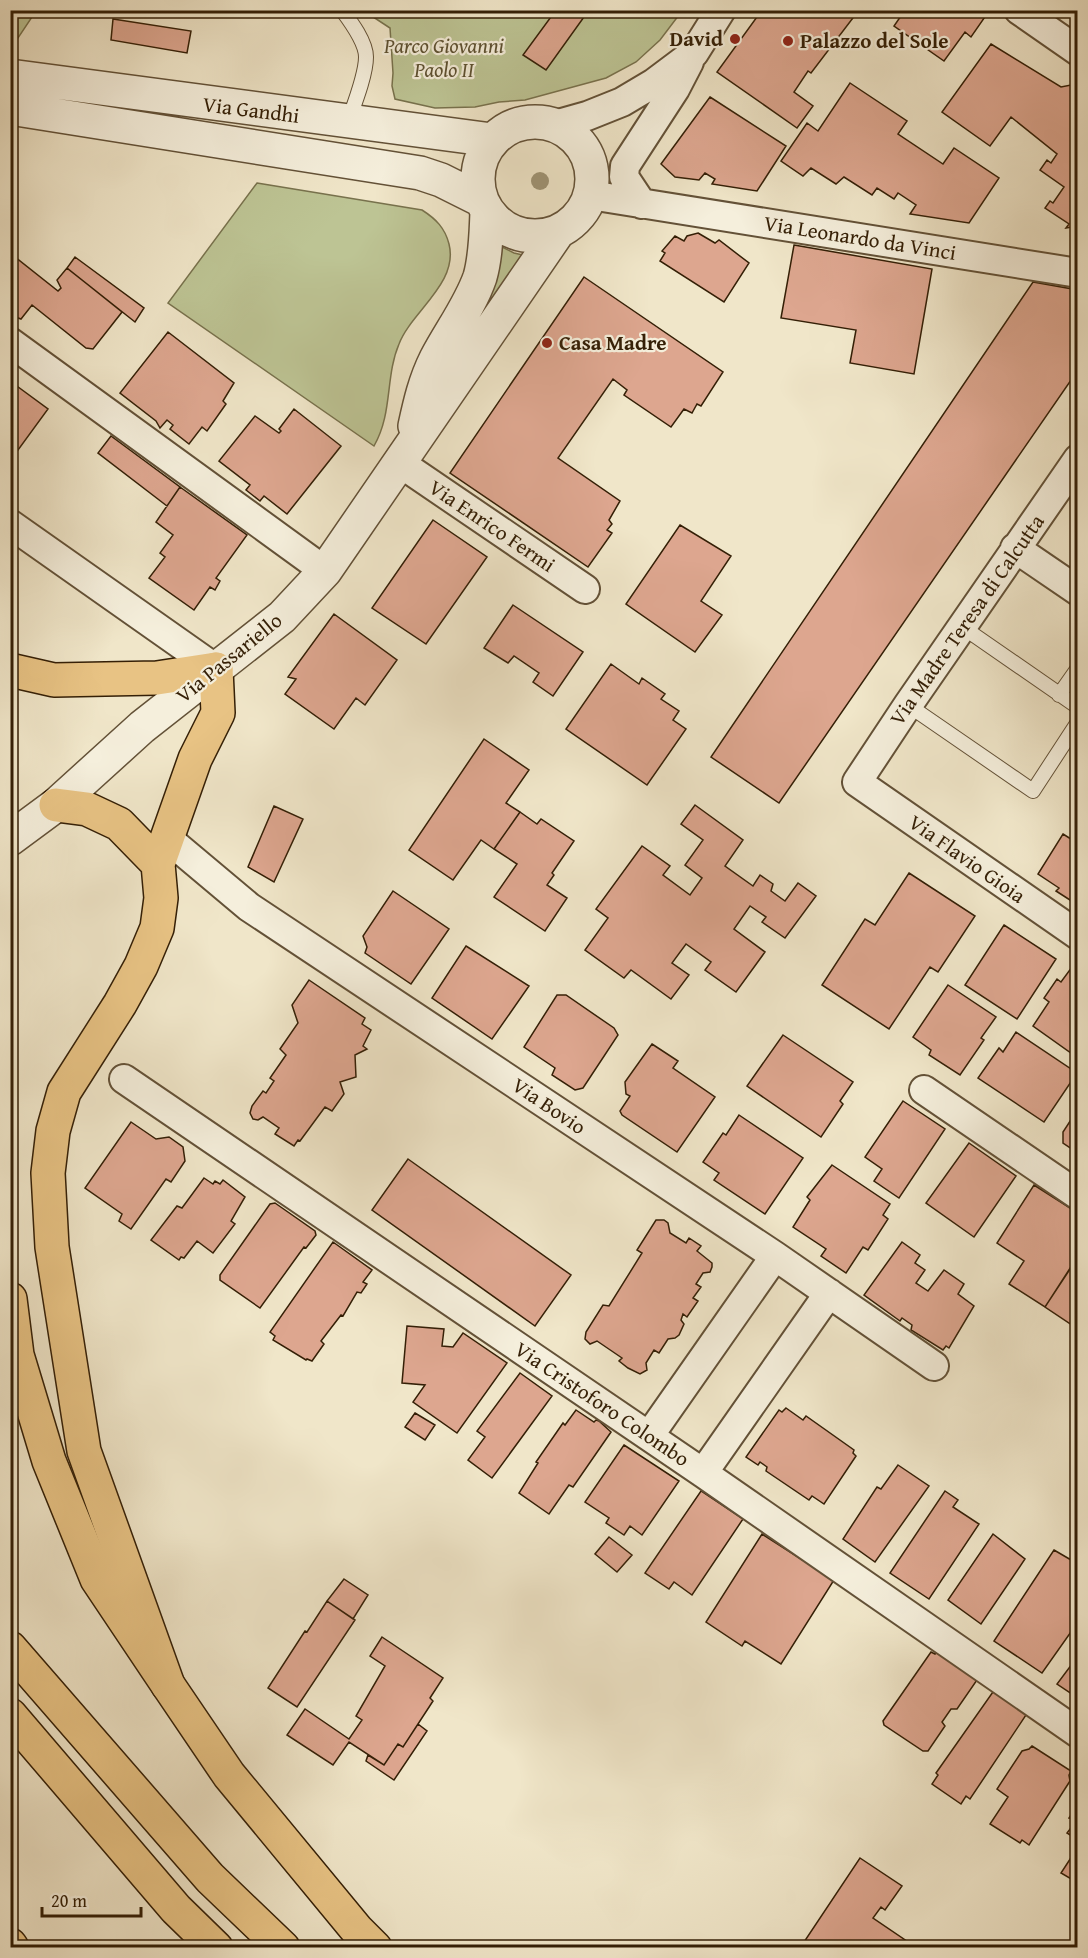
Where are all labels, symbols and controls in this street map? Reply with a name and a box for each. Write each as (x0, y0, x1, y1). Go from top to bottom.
place label: David (670, 23, 723, 54)
place label: Palazzo del Sole (800, 25, 949, 56)
park label: Parco Giovanni Paolo II (383, 30, 505, 85)
marker: David (728, 32, 742, 46)
marker: Palazzo del Sole (781, 34, 795, 48)
street label: Via Gandhi (201, 88, 301, 131)
street label: Via Leonardo da Vinci (762, 207, 958, 268)
place label: Casa Madre (559, 327, 667, 358)
marker: Casa Madre (540, 336, 554, 350)
street label: Via Enrico Fermi (423, 472, 562, 580)
street label: Via Madre Teresa di Calcutta (882, 508, 1051, 732)
street label: Via Passariello (169, 605, 289, 710)
street label: Via Flavio Gioia (903, 807, 1032, 910)
street label: Via Bovio (506, 1069, 593, 1142)
street label: Via Cristoforo Colombo (509, 1333, 696, 1474)
scale bar (42, 1880, 141, 1918)
text: 20 m (51, 1887, 87, 1914)

